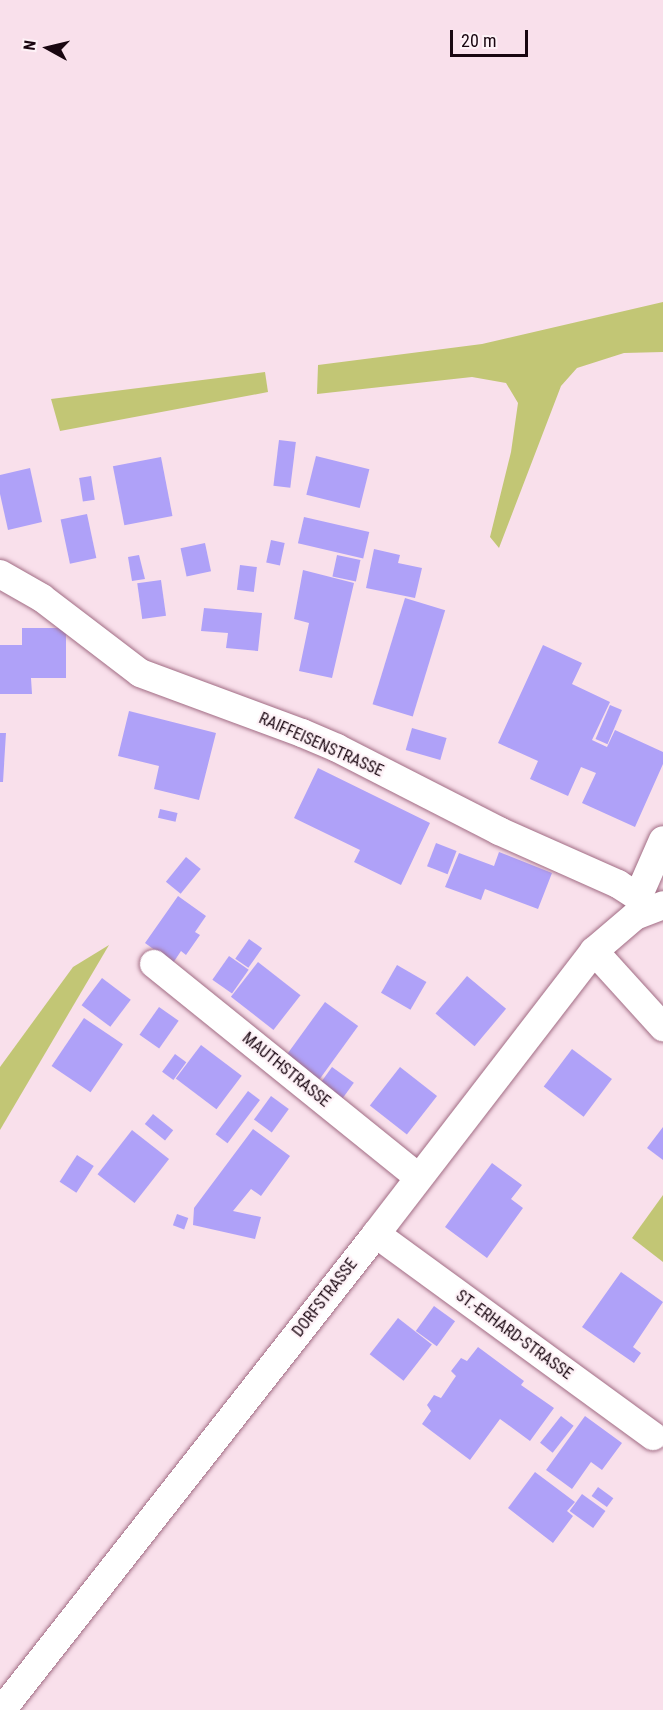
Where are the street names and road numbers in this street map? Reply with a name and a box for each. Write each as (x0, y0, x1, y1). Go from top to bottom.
street label: RAIFFEISENSTRASSE (256, 709, 386, 781)
street label: MAUTHSTRASSE (238, 1029, 334, 1111)
street label: DORFSTRASSE (289, 1255, 361, 1341)
street label: ST.-ERHARD-STRASSE (452, 1286, 576, 1384)

